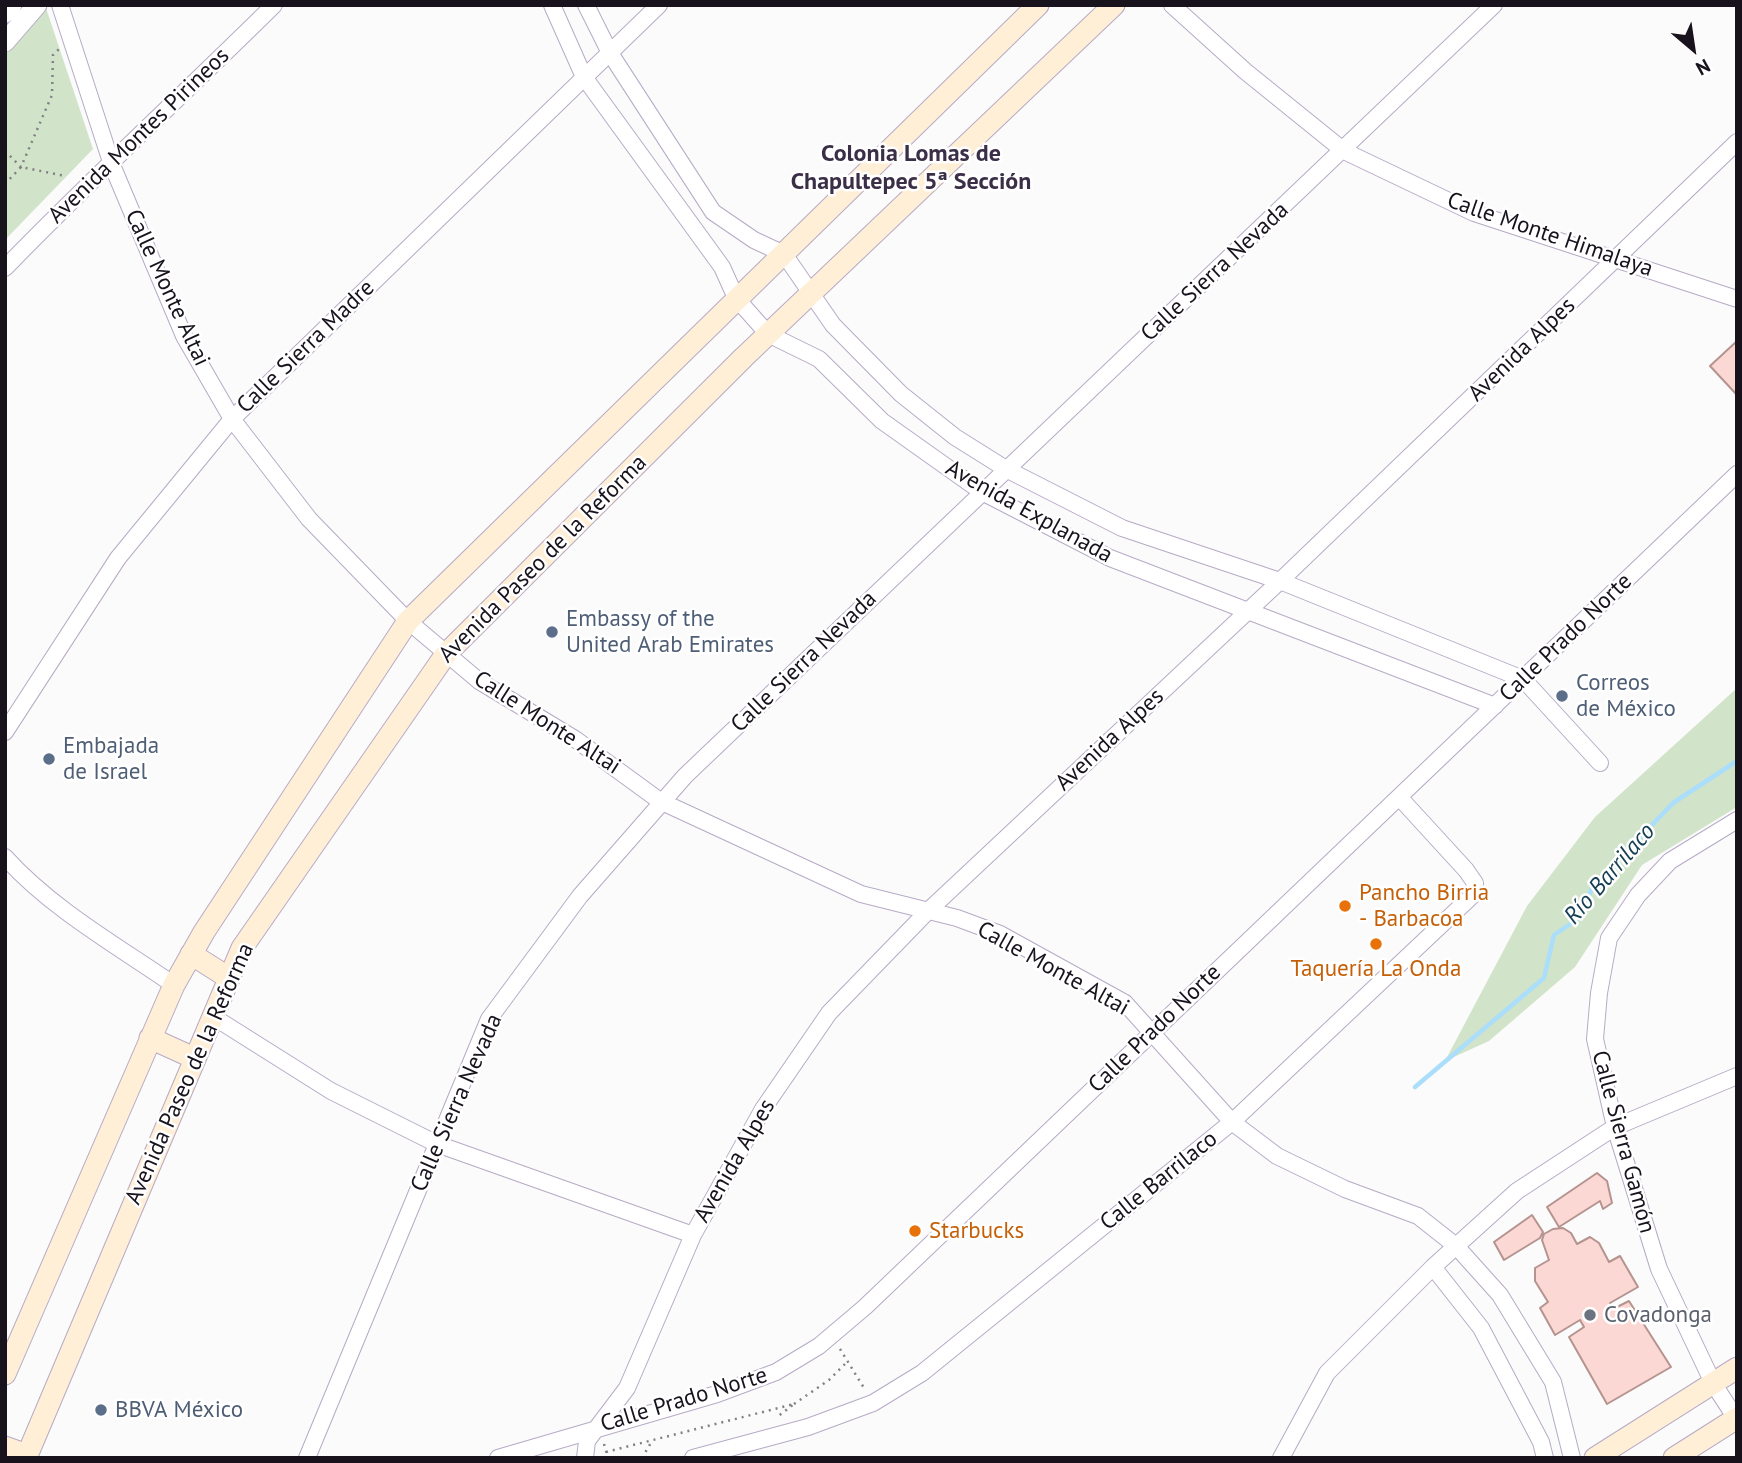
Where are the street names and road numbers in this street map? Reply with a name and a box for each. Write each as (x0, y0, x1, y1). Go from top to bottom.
street label: Avenida Montes Pirineos (43, 42, 235, 230)
street label: Calle Monte Himalaya (1443, 187, 1657, 283)
street label: Calle Sierra Nevada (1136, 197, 1294, 347)
street label: Calle Monte Altai (119, 205, 215, 371)
street label: Calle Sierra Madre (232, 275, 380, 419)
street label: Avenida Alpes (1463, 292, 1581, 408)
street label: Avenida Paseo de la Reforma (433, 449, 653, 669)
street label: Avenida Explanada (941, 455, 1117, 569)
street label: Calle Prado Norte (1494, 568, 1638, 708)
street label: Calle Sierra Nevada (726, 586, 882, 738)
street label: Calle Monte Altai (468, 665, 626, 781)
street label: Avenida Alpes (1050, 683, 1170, 797)
street label: Calle Monte Altai (972, 916, 1134, 1022)
street label: Avenida Paseo de la Reforma (120, 939, 260, 1209)
street label: Calle Prado Norte (1083, 959, 1227, 1099)
street label: Calle Sierra Nevada (405, 1010, 509, 1196)
street label: Calle Sierra Gamón (1585, 1048, 1661, 1236)
street label: Avenida Alpes (689, 1094, 781, 1228)
street label: Calle Barrilaco (1095, 1125, 1223, 1237)
street label: Calle Prado Norte (597, 1362, 771, 1438)

